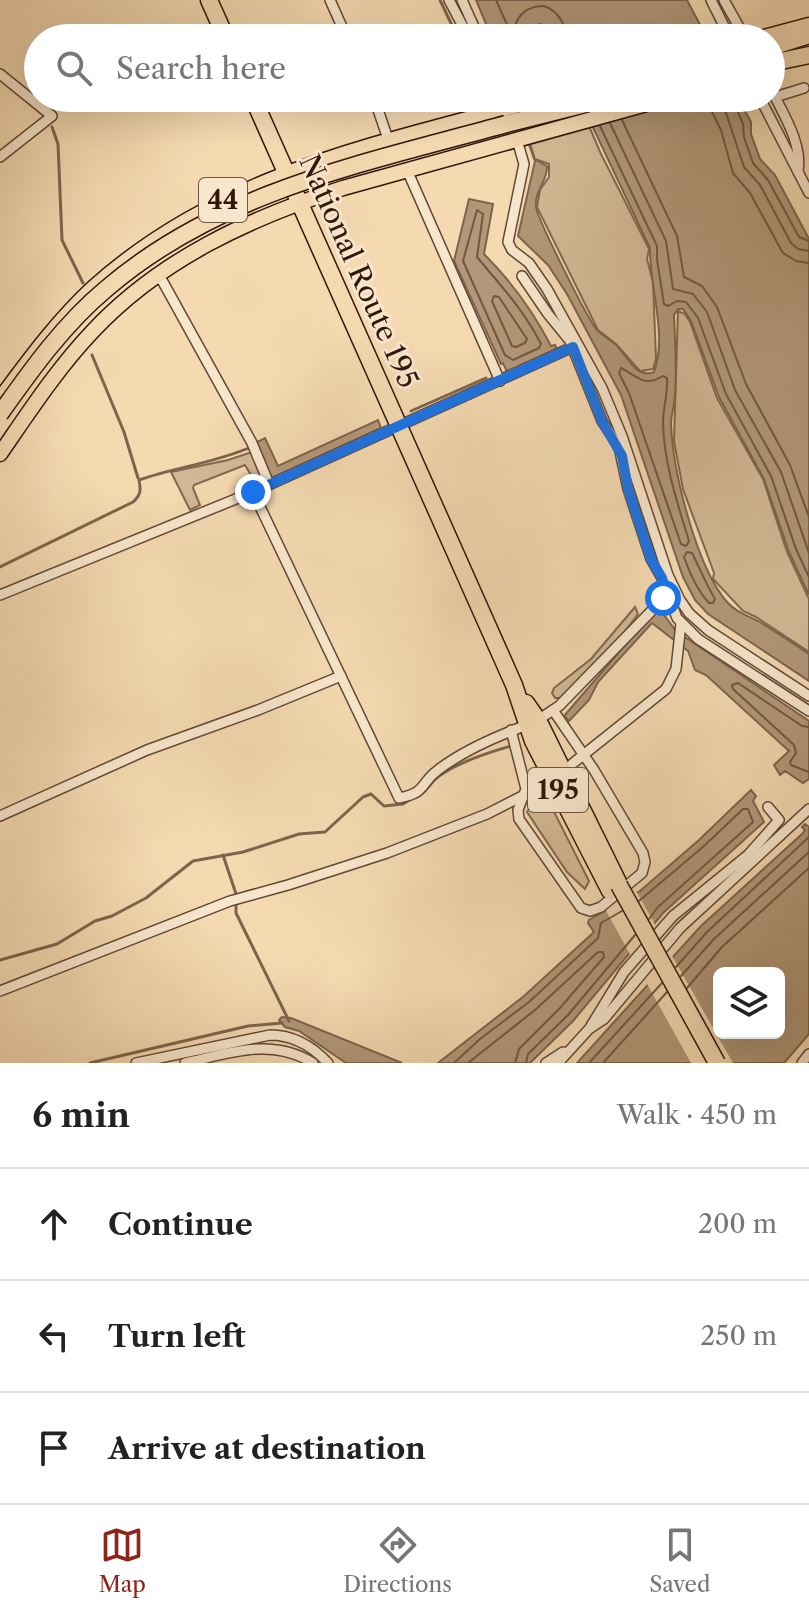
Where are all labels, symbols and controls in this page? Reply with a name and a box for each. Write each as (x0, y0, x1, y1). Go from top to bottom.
search box (24, 24, 785, 112)
icon: search (52, 46, 96, 90)
text: Search here (116, 50, 286, 87)
street label: National Route 195 (292, 149, 426, 393)
road number: 44 (199, 178, 247, 222)
route end (235, 474, 271, 510)
route start (645, 580, 681, 616)
road number: 195 (528, 768, 588, 812)
map controls (713, 967, 785, 1039)
button: layers (713, 967, 785, 1039)
text: 6 min (32, 1094, 130, 1136)
text: Walk · 450 m (617, 1099, 777, 1131)
icon: ahead (32, 1202, 76, 1246)
text: Continue (108, 1206, 253, 1243)
text: 200 m (698, 1208, 777, 1240)
icon: left (32, 1314, 76, 1358)
text: Turn left (108, 1318, 245, 1355)
text: 250 m (700, 1320, 777, 1352)
icon: arrive (32, 1426, 76, 1470)
text: Arrive at destination (108, 1430, 426, 1467)
tab: Map (99, 1523, 146, 1598)
tab: Directions (343, 1523, 452, 1598)
tab: Saved (649, 1523, 710, 1598)

